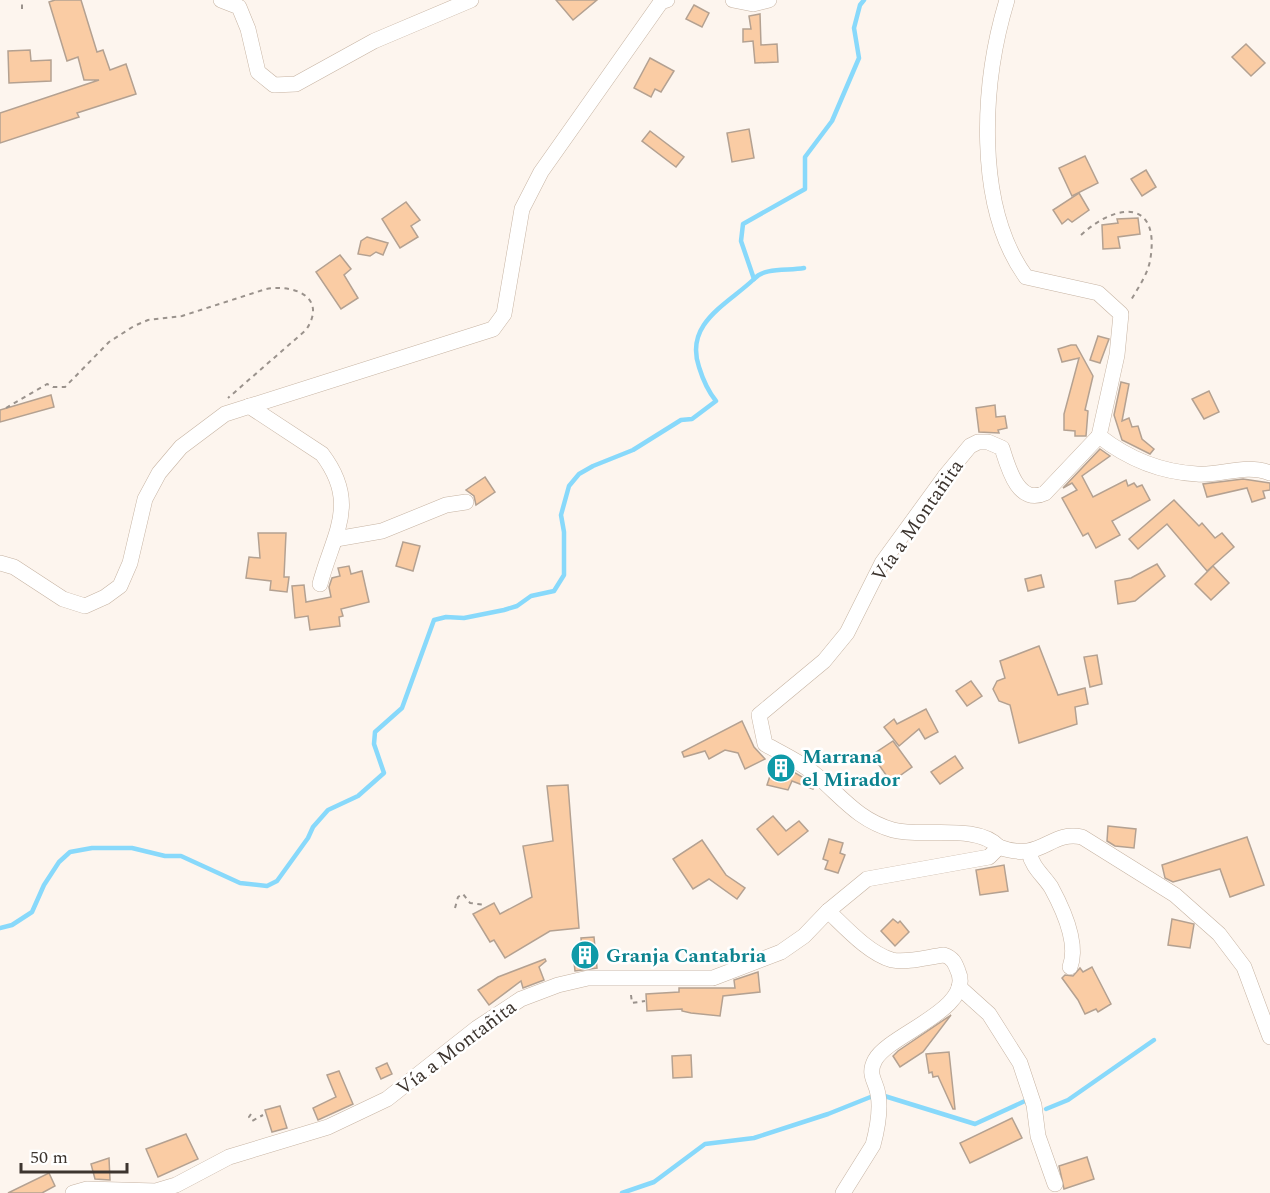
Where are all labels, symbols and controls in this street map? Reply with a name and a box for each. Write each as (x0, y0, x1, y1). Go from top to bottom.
street label: Vía a Montañita (864, 453, 971, 588)
place label: Marrana el Mirador (802, 742, 900, 795)
building icon: Marrana el Mirador (765, 752, 797, 784)
building icon: Granja Cantabria (569, 939, 601, 971)
place label: Granja Cantabria (606, 941, 767, 971)
street label: Vía a Montañita (390, 992, 523, 1103)
scale bar (21, 1136, 128, 1174)
text: 50 m (30, 1144, 68, 1171)

